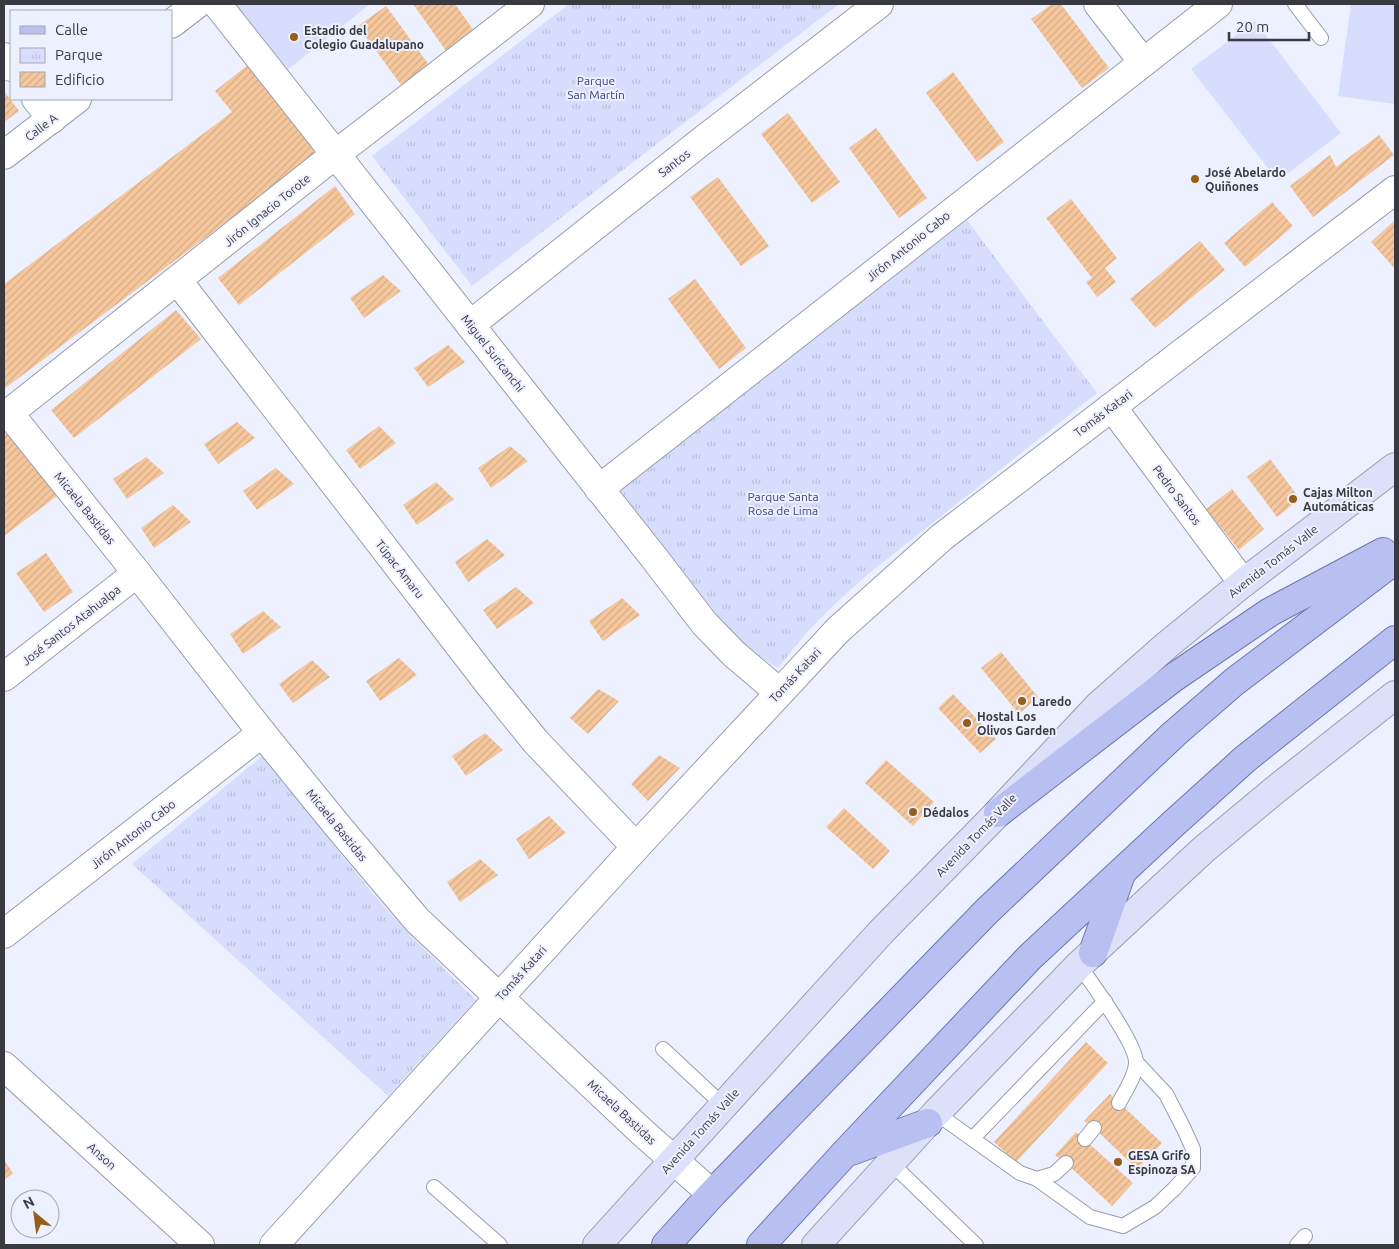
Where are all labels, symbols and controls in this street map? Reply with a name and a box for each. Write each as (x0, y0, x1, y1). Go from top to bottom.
legend (10, 10, 172, 100)
scale bar (1229, 10, 1309, 42)
text: 20 m (1236, 18, 1269, 35)
text: Calle (55, 21, 88, 38)
place label: Estadio del Colegio Guadalupano (304, 24, 424, 51)
marker: Estadio del Colegio Guadalupano (288, 31, 300, 43)
text: Parque (55, 46, 103, 63)
text: Edificio (55, 71, 104, 88)
park label: Parque San Martín (567, 74, 625, 101)
street label: Calle A (22, 111, 60, 143)
street label: Santos (656, 147, 692, 179)
place label: José Abelardo Quiñones (1205, 166, 1286, 193)
street label: Jirón Ignacio Torote (221, 171, 313, 249)
marker: José Abelardo Quiñones (1189, 173, 1201, 185)
street label: Jirón Antonio Cabo (864, 208, 952, 284)
street label: Miguel Suricanchi (459, 312, 527, 394)
street label: Tomás Katari (1071, 387, 1135, 439)
street label: Pedro Santos (1150, 463, 1204, 527)
street label: Micaela Bastidas (52, 469, 118, 547)
place label: Cajas Milton Automáticas (1303, 486, 1374, 513)
park label: Parque Santa Rosa de Lima (747, 490, 819, 517)
marker: Cajas Milton Automáticas (1287, 493, 1299, 505)
street label: Avenida Tomás Valle (1226, 522, 1320, 600)
street label: Túpac Amaru (373, 537, 427, 601)
street label: José Santos Atahualpa (19, 583, 123, 667)
street label: Tomás Katari (767, 645, 823, 705)
marker: Laredo (1016, 695, 1028, 707)
place label: Laredo (1032, 695, 1071, 708)
place label: Hostal Los Olivos Garden (977, 710, 1056, 737)
marker: Hostal Los Olivos Garden (961, 717, 973, 729)
street label: Micaela Bastidas (304, 786, 370, 864)
street label: Avenida Tomás Valle (933, 791, 1019, 879)
street label: Jirón Antonio Cabo (88, 797, 178, 871)
marker: Dédalos (907, 806, 919, 818)
place label: Dédalos (923, 806, 969, 819)
street label: Tomás Katari (493, 943, 549, 1003)
street label: Micaela Bastidas (585, 1077, 659, 1147)
street label: Avenida Tomás Valle (658, 1086, 742, 1176)
street label: Anson (85, 1140, 119, 1172)
place label: GESA Grifo Espinoza SA (1128, 1149, 1196, 1176)
marker: GESA Grifo Espinoza SA (1112, 1156, 1124, 1168)
north arrow (10, 1189, 60, 1239)
text: N (20, 1193, 37, 1212)

